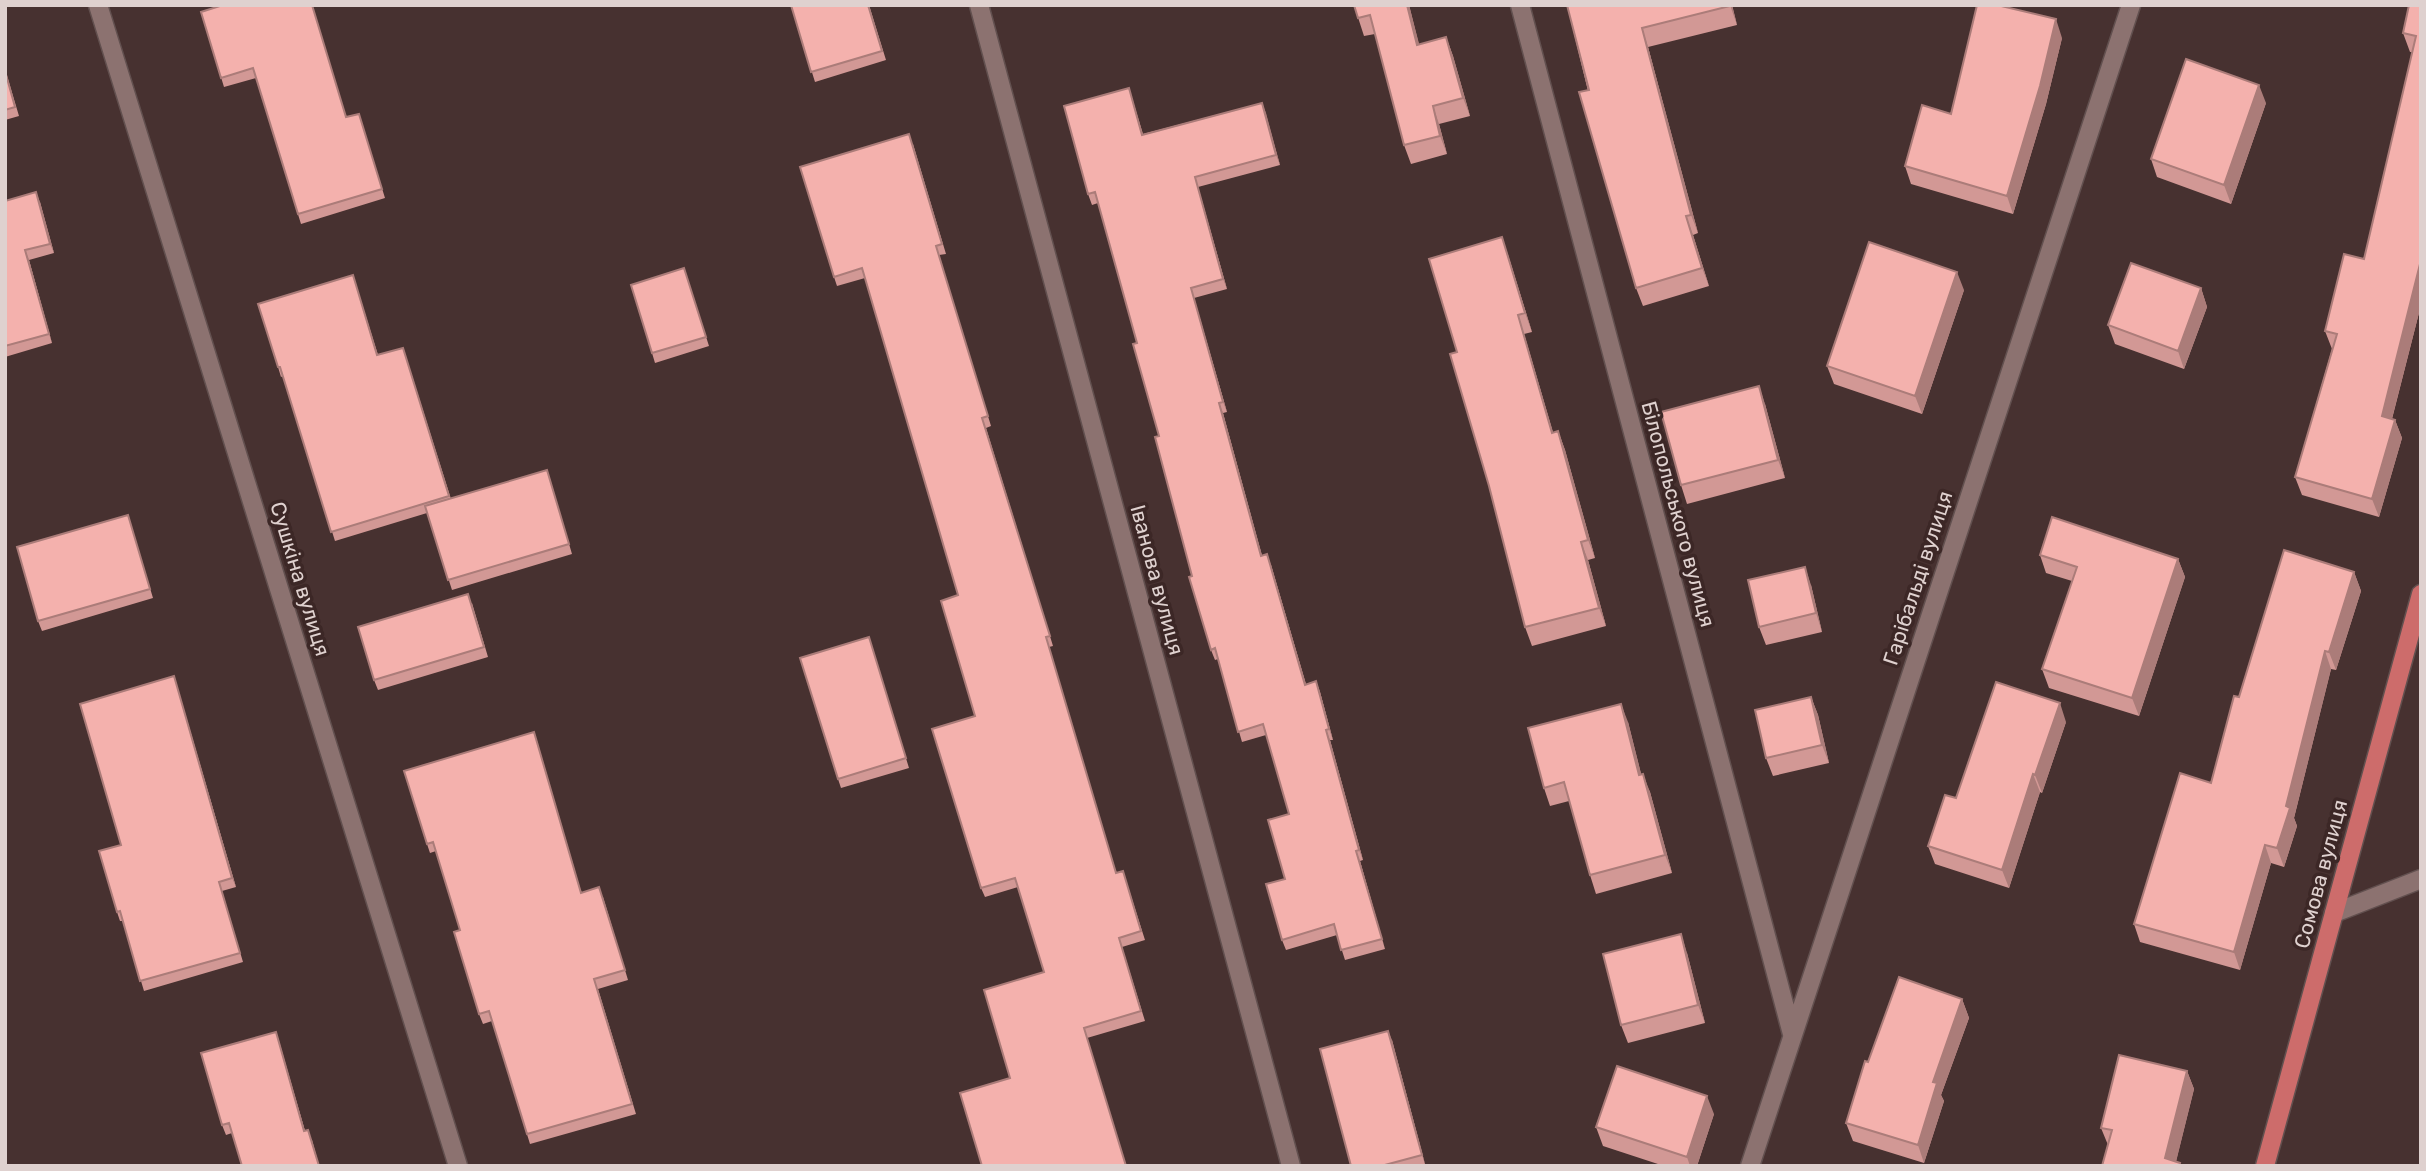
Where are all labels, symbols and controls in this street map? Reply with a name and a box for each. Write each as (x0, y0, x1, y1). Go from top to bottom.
street label: Білопольського вулиця (1636, 398, 1721, 629)
street label: Гарібальді вулиця (1878, 488, 1957, 668)
street label: Сушкіна вулиця (265, 499, 336, 659)
street label: Іванова вулиця (1125, 502, 1190, 658)
street label: Сомова вулиця (2289, 797, 2352, 951)

